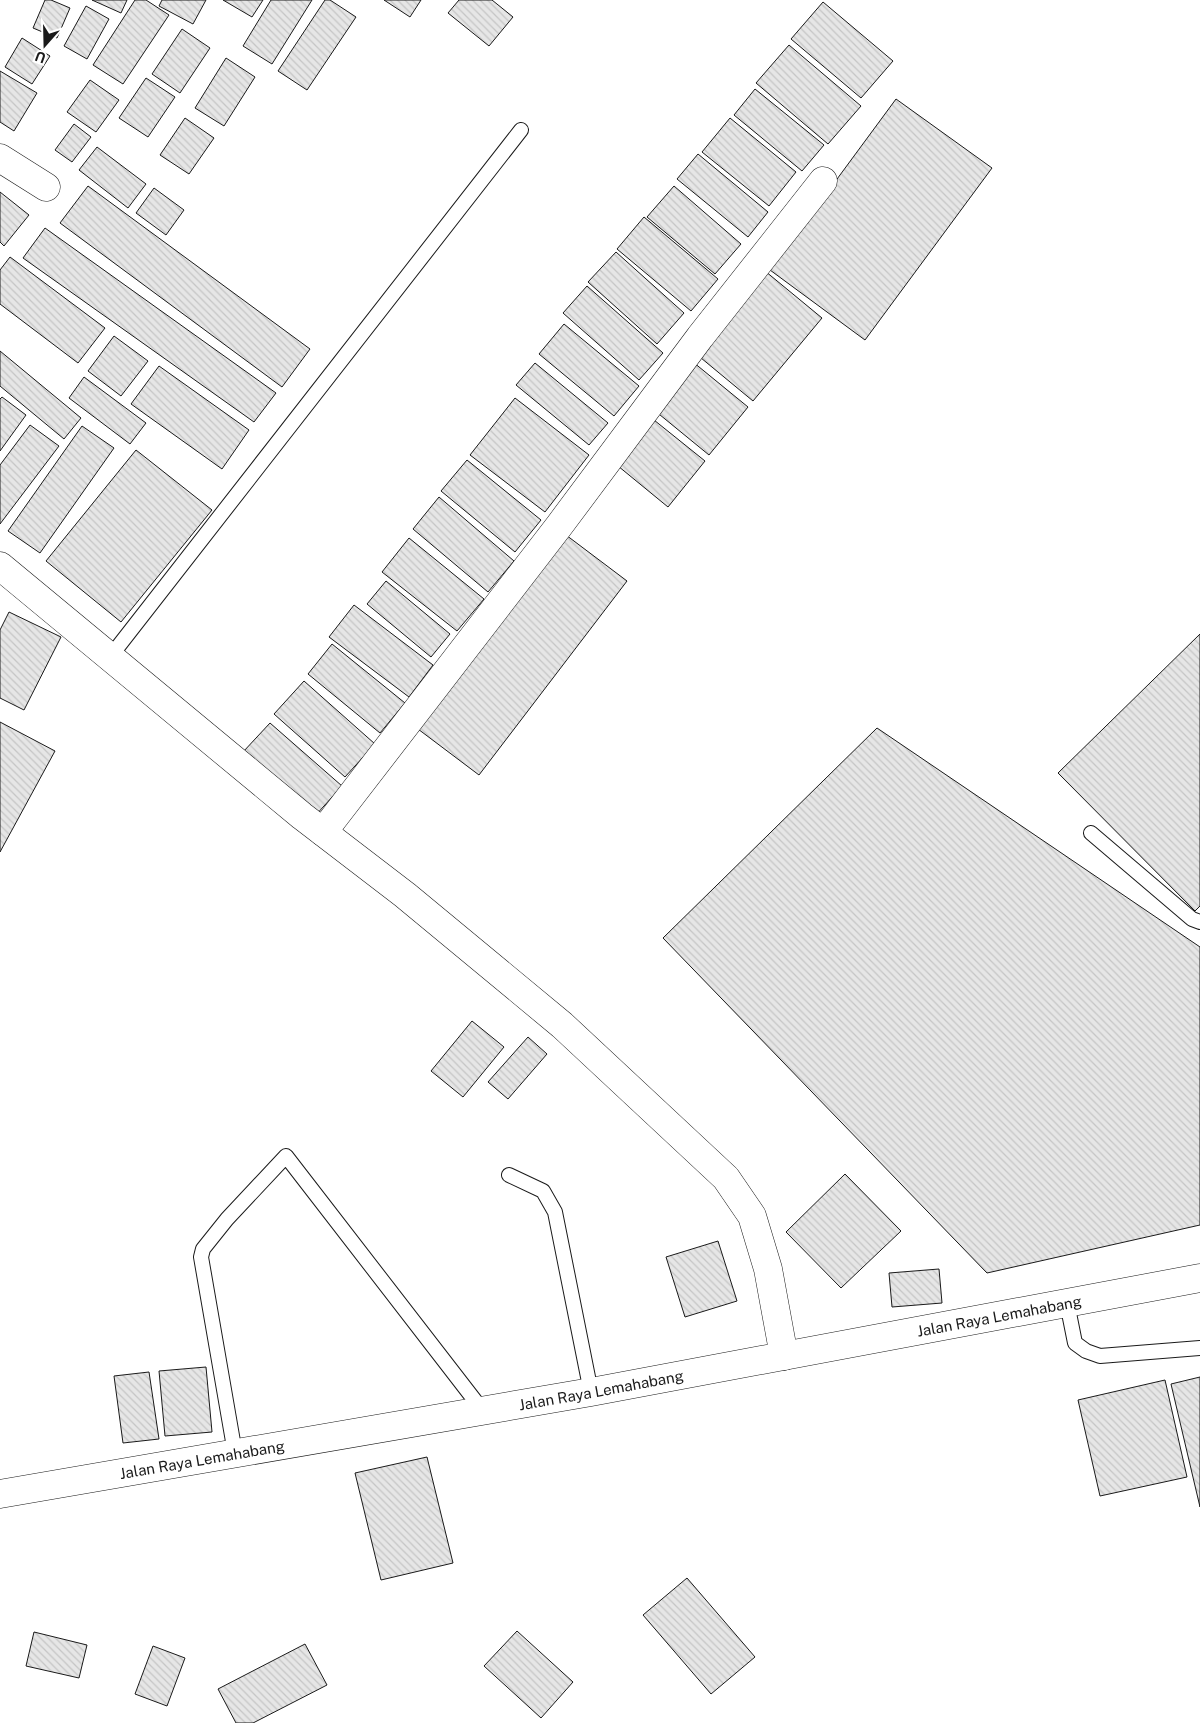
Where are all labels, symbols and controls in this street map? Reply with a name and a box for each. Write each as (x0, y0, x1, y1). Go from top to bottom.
north arrow (20, 20, 70, 70)
text: U (33, 48, 48, 66)
street label: Jalan Raya Lemahabang (915, 1292, 1083, 1339)
street label: Jalan Raya Lemahabang (517, 1366, 685, 1413)
street label: Jalan Raya Lemahabang (118, 1437, 286, 1482)

